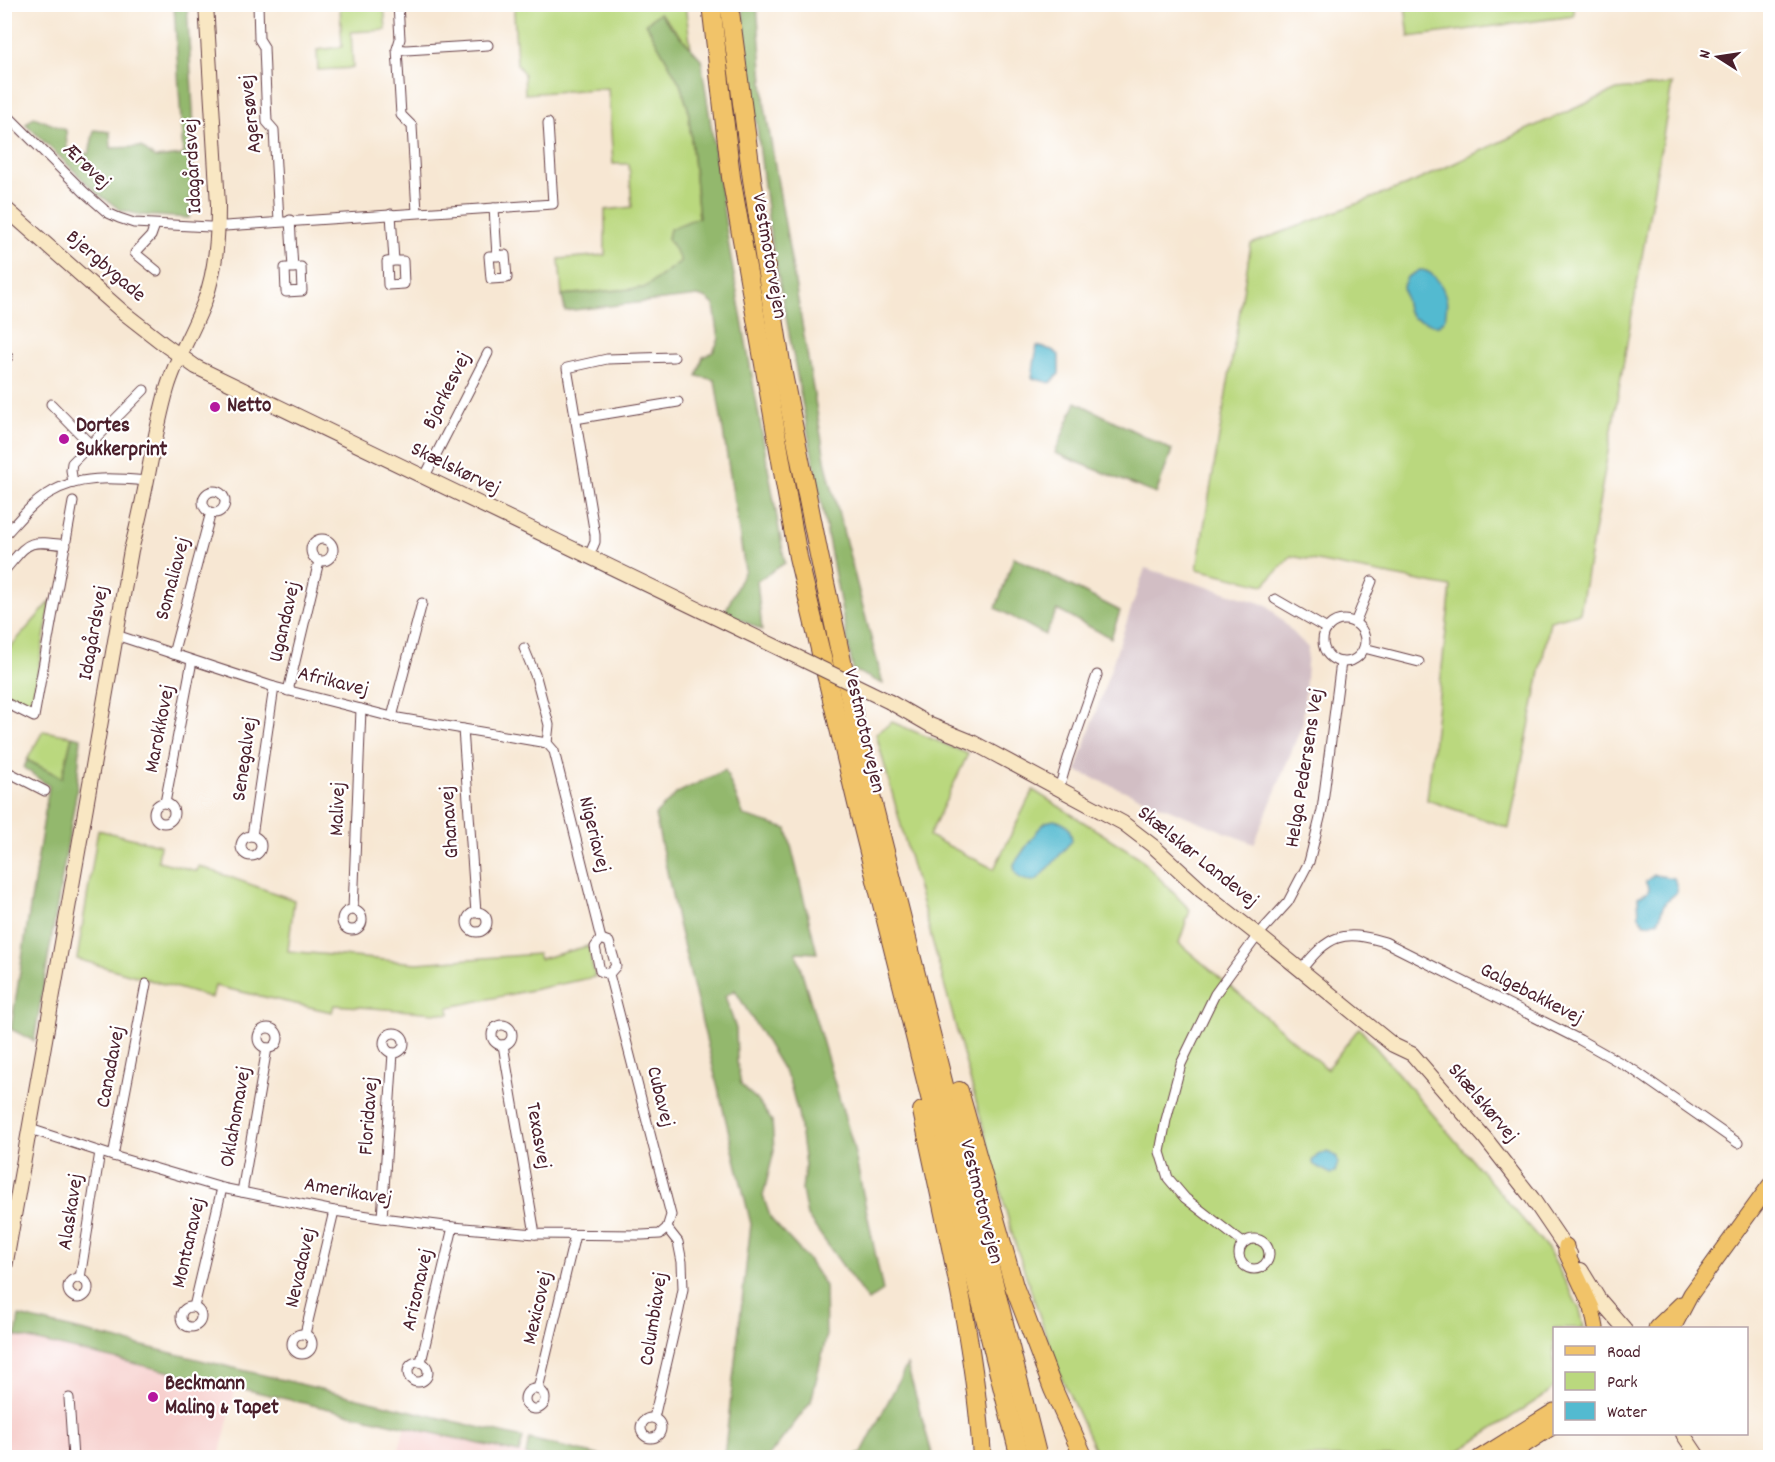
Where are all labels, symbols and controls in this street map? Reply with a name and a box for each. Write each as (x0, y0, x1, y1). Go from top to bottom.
north arrow (1688, 27, 1748, 87)
text: N (1694, 48, 1718, 61)
street label: Agersøvej (233, 73, 271, 155)
street label: Idagårdsvej (177, 117, 211, 215)
street label: Ærøvej (55, 137, 117, 197)
street label: Vestmotorvejen (742, 191, 794, 321)
street label: Bjergbygade (58, 224, 152, 310)
street label: Bjarkesvej (416, 347, 480, 435)
place label: Netto (227, 392, 271, 422)
marker: Netto (208, 400, 222, 414)
place label: Dortes Sukkerprint (76, 412, 168, 466)
marker: Dortes Sukkerprint (57, 432, 71, 446)
street label: Skælskørvej (405, 435, 505, 505)
street label: Somaliavej (149, 534, 199, 624)
street label: Ugandavej (262, 579, 310, 665)
street label: Idagårdsvej (72, 583, 118, 683)
street label: Afrikavej (294, 660, 372, 706)
street label: Vestmotorvejen (834, 666, 892, 796)
street label: Marokkovej (138, 682, 184, 776)
street label: Helga Pedersens Vej (1279, 686, 1333, 850)
street label: Senegalvej (225, 715, 267, 803)
street label: Malivej (323, 781, 355, 837)
street label: Ghanavej (433, 784, 469, 860)
street label: Nigeriavej (569, 794, 617, 876)
street label: Skælskør Landevej (1130, 799, 1264, 917)
street label: Galgebakkevej (1474, 956, 1588, 1034)
street label: Canadavej (89, 1023, 135, 1111)
street label: Skælskørvej (1439, 1057, 1525, 1151)
street label: Cubavej (637, 1063, 681, 1131)
street label: Oklahomavej (213, 1064, 261, 1170)
street label: Floridavej (352, 1076, 388, 1156)
street label: Texasvej (516, 1100, 558, 1172)
street label: Vestmotorvejen (950, 1137, 1010, 1267)
street label: Amerikavej (302, 1171, 394, 1215)
street label: Alaskavej (51, 1172, 93, 1252)
street label: Montanavej (165, 1195, 215, 1291)
street label: Nevadavej (278, 1225, 326, 1311)
street label: Arizonavej (395, 1246, 443, 1334)
street label: Mexicovej (516, 1268, 562, 1348)
street label: Columbiavej (633, 1270, 677, 1368)
legend (1553, 1327, 1748, 1435)
text: Road (1607, 1341, 1641, 1366)
place label: Beckmann Maling & Tapet (165, 1370, 279, 1424)
text: Park (1607, 1371, 1638, 1396)
marker: Beckmann Maling & Tapet (146, 1390, 160, 1404)
text: Water (1607, 1401, 1647, 1426)

